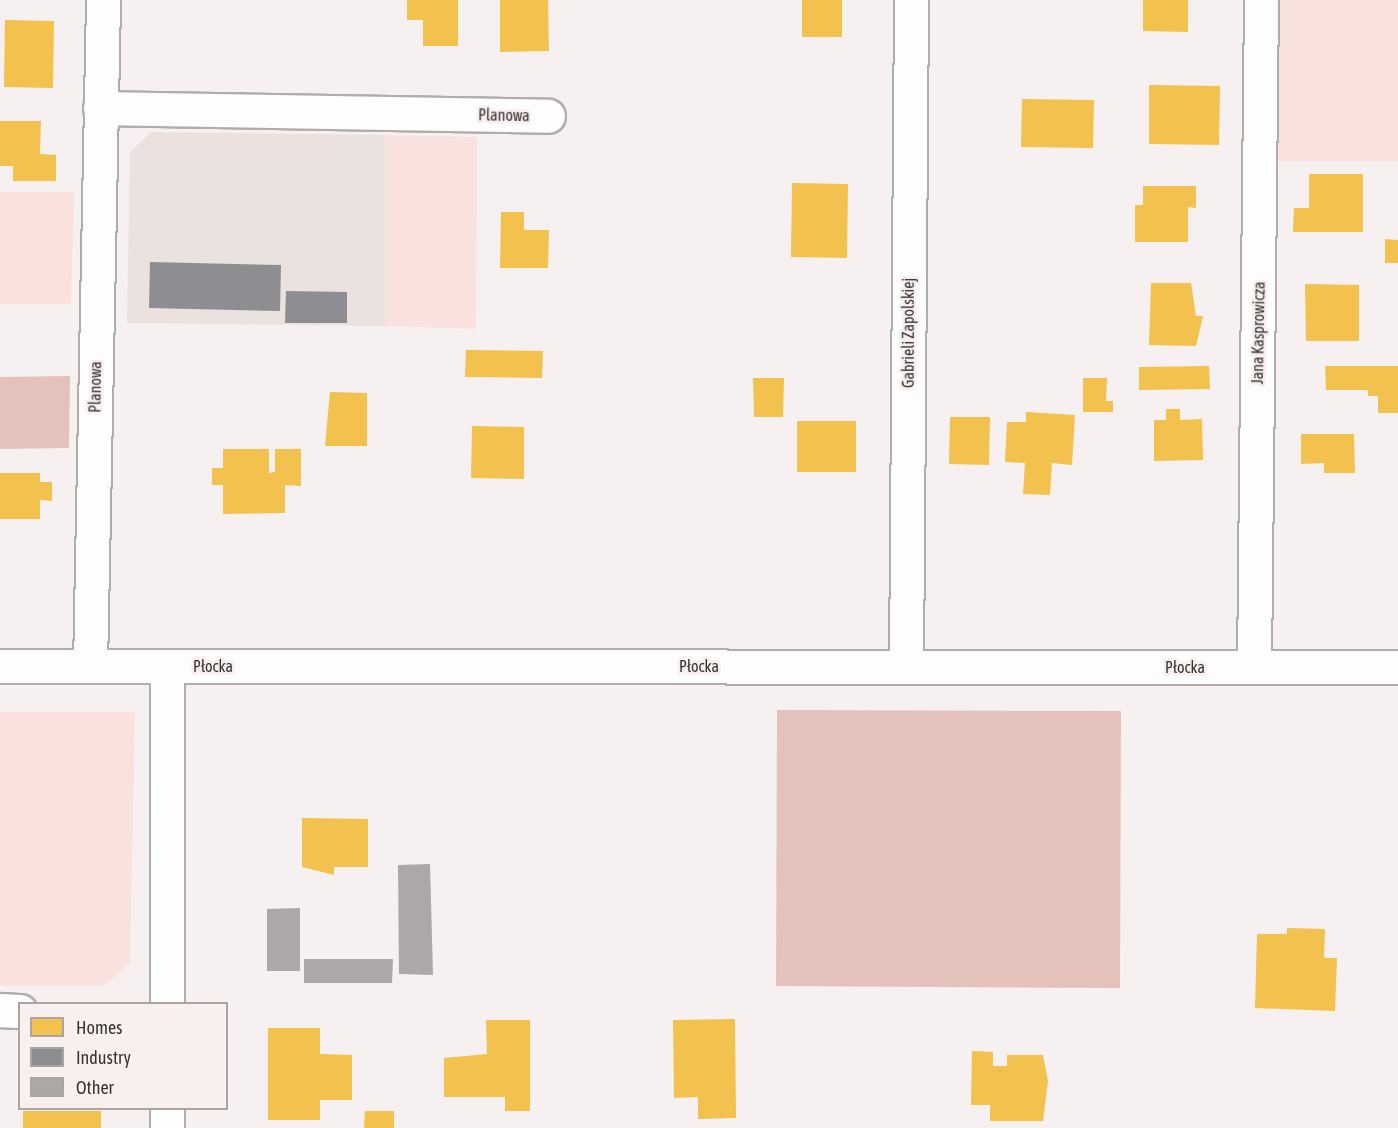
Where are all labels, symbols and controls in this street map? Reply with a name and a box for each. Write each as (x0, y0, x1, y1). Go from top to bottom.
street label: Planowa (478, 105, 530, 125)
street label: Gabrieli Zapolskiej (898, 278, 918, 388)
street label: Jana Kasprowicza (1248, 282, 1268, 384)
street label: Planowa (85, 361, 105, 413)
street label: Płocka (193, 656, 233, 676)
street label: Płocka (679, 656, 719, 676)
street label: Płocka (1165, 657, 1205, 677)
legend (18, 1002, 228, 1110)
text: Homes (76, 1017, 122, 1038)
text: Industry (76, 1047, 131, 1068)
text: Other (76, 1077, 114, 1098)

